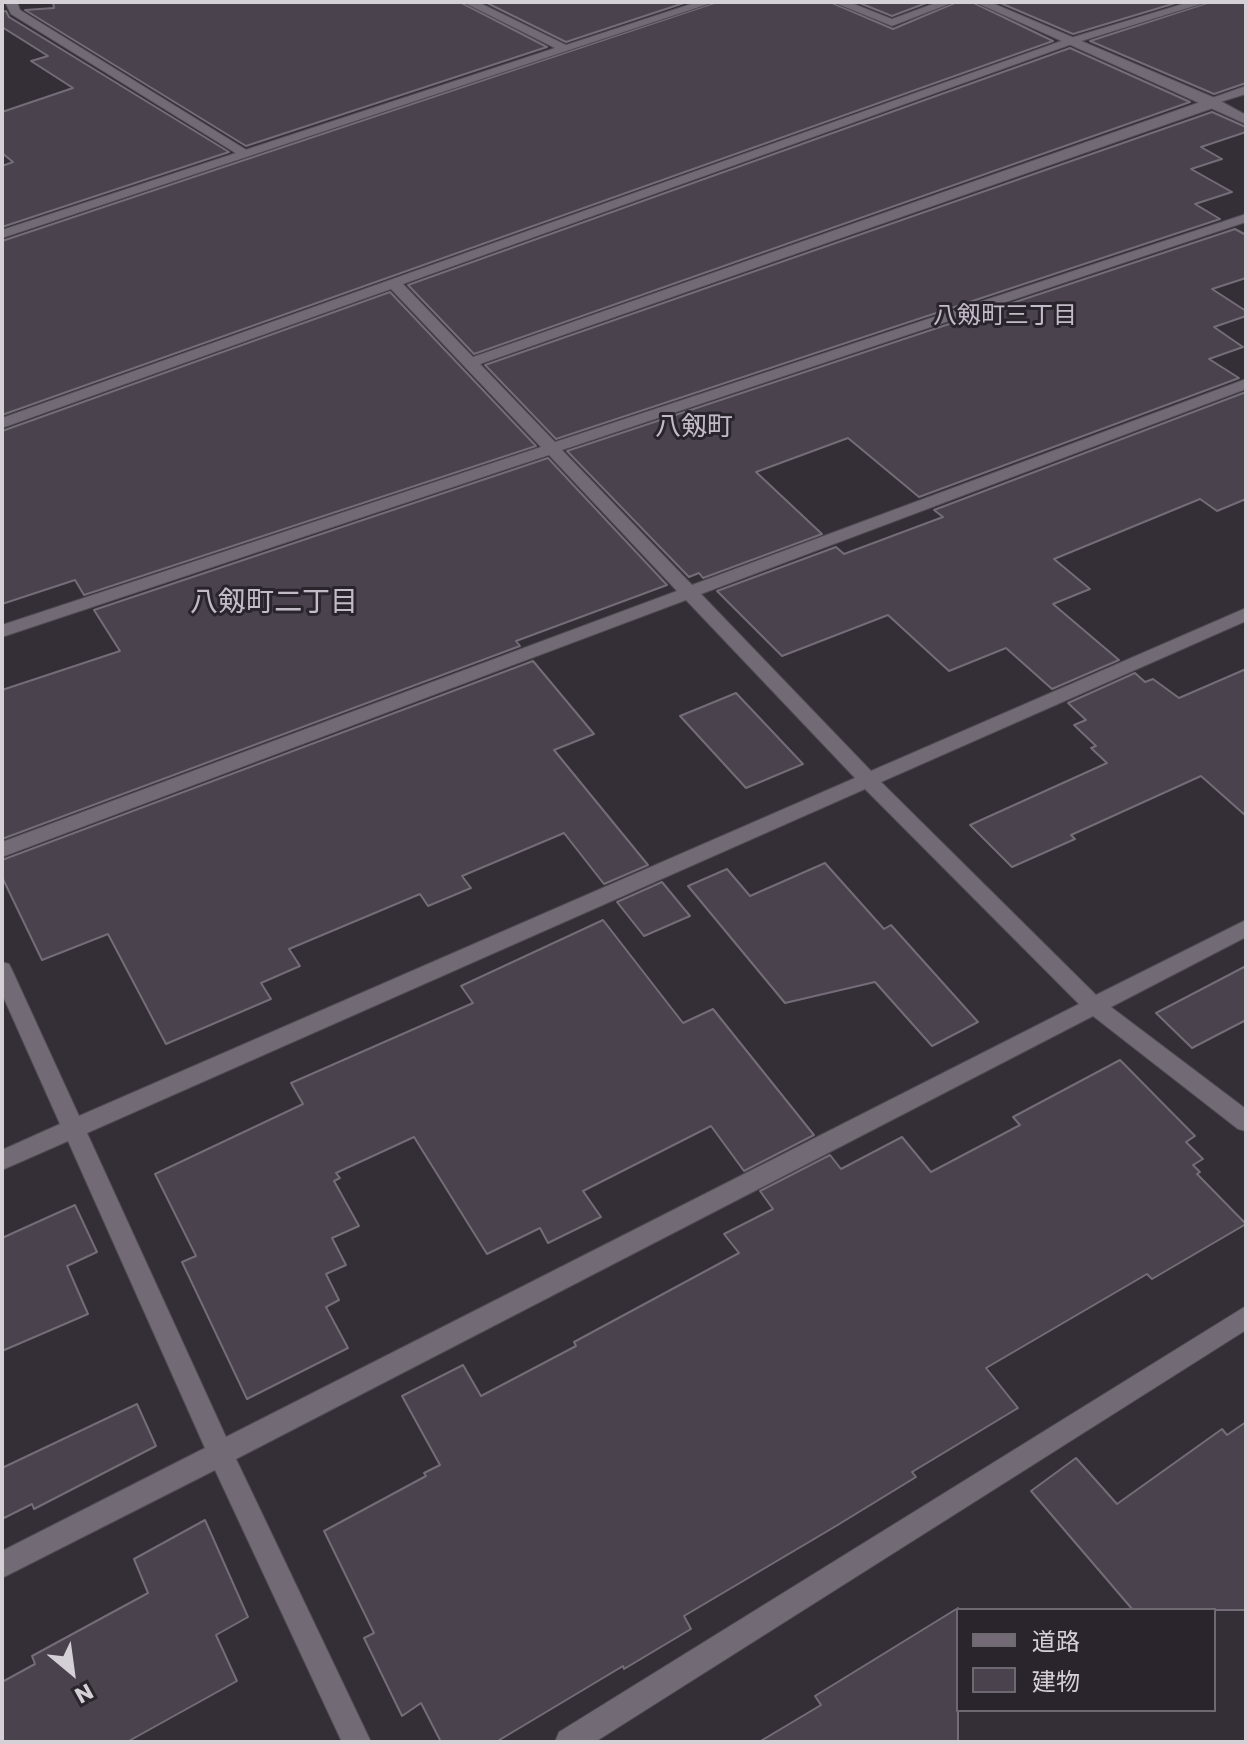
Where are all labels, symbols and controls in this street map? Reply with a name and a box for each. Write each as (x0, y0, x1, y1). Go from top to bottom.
district label: 八剱町三丁目 (933, 303, 1077, 331)
district label: 八剱町 (655, 412, 733, 444)
district label: 八剱町二丁目 (190, 587, 358, 621)
legend (956, 1608, 1216, 1712)
text: 道路 (1032, 1625, 1080, 1658)
north arrow (32, 1632, 112, 1712)
text: 建物 (1032, 1665, 1080, 1698)
text: N (69, 1676, 99, 1711)

